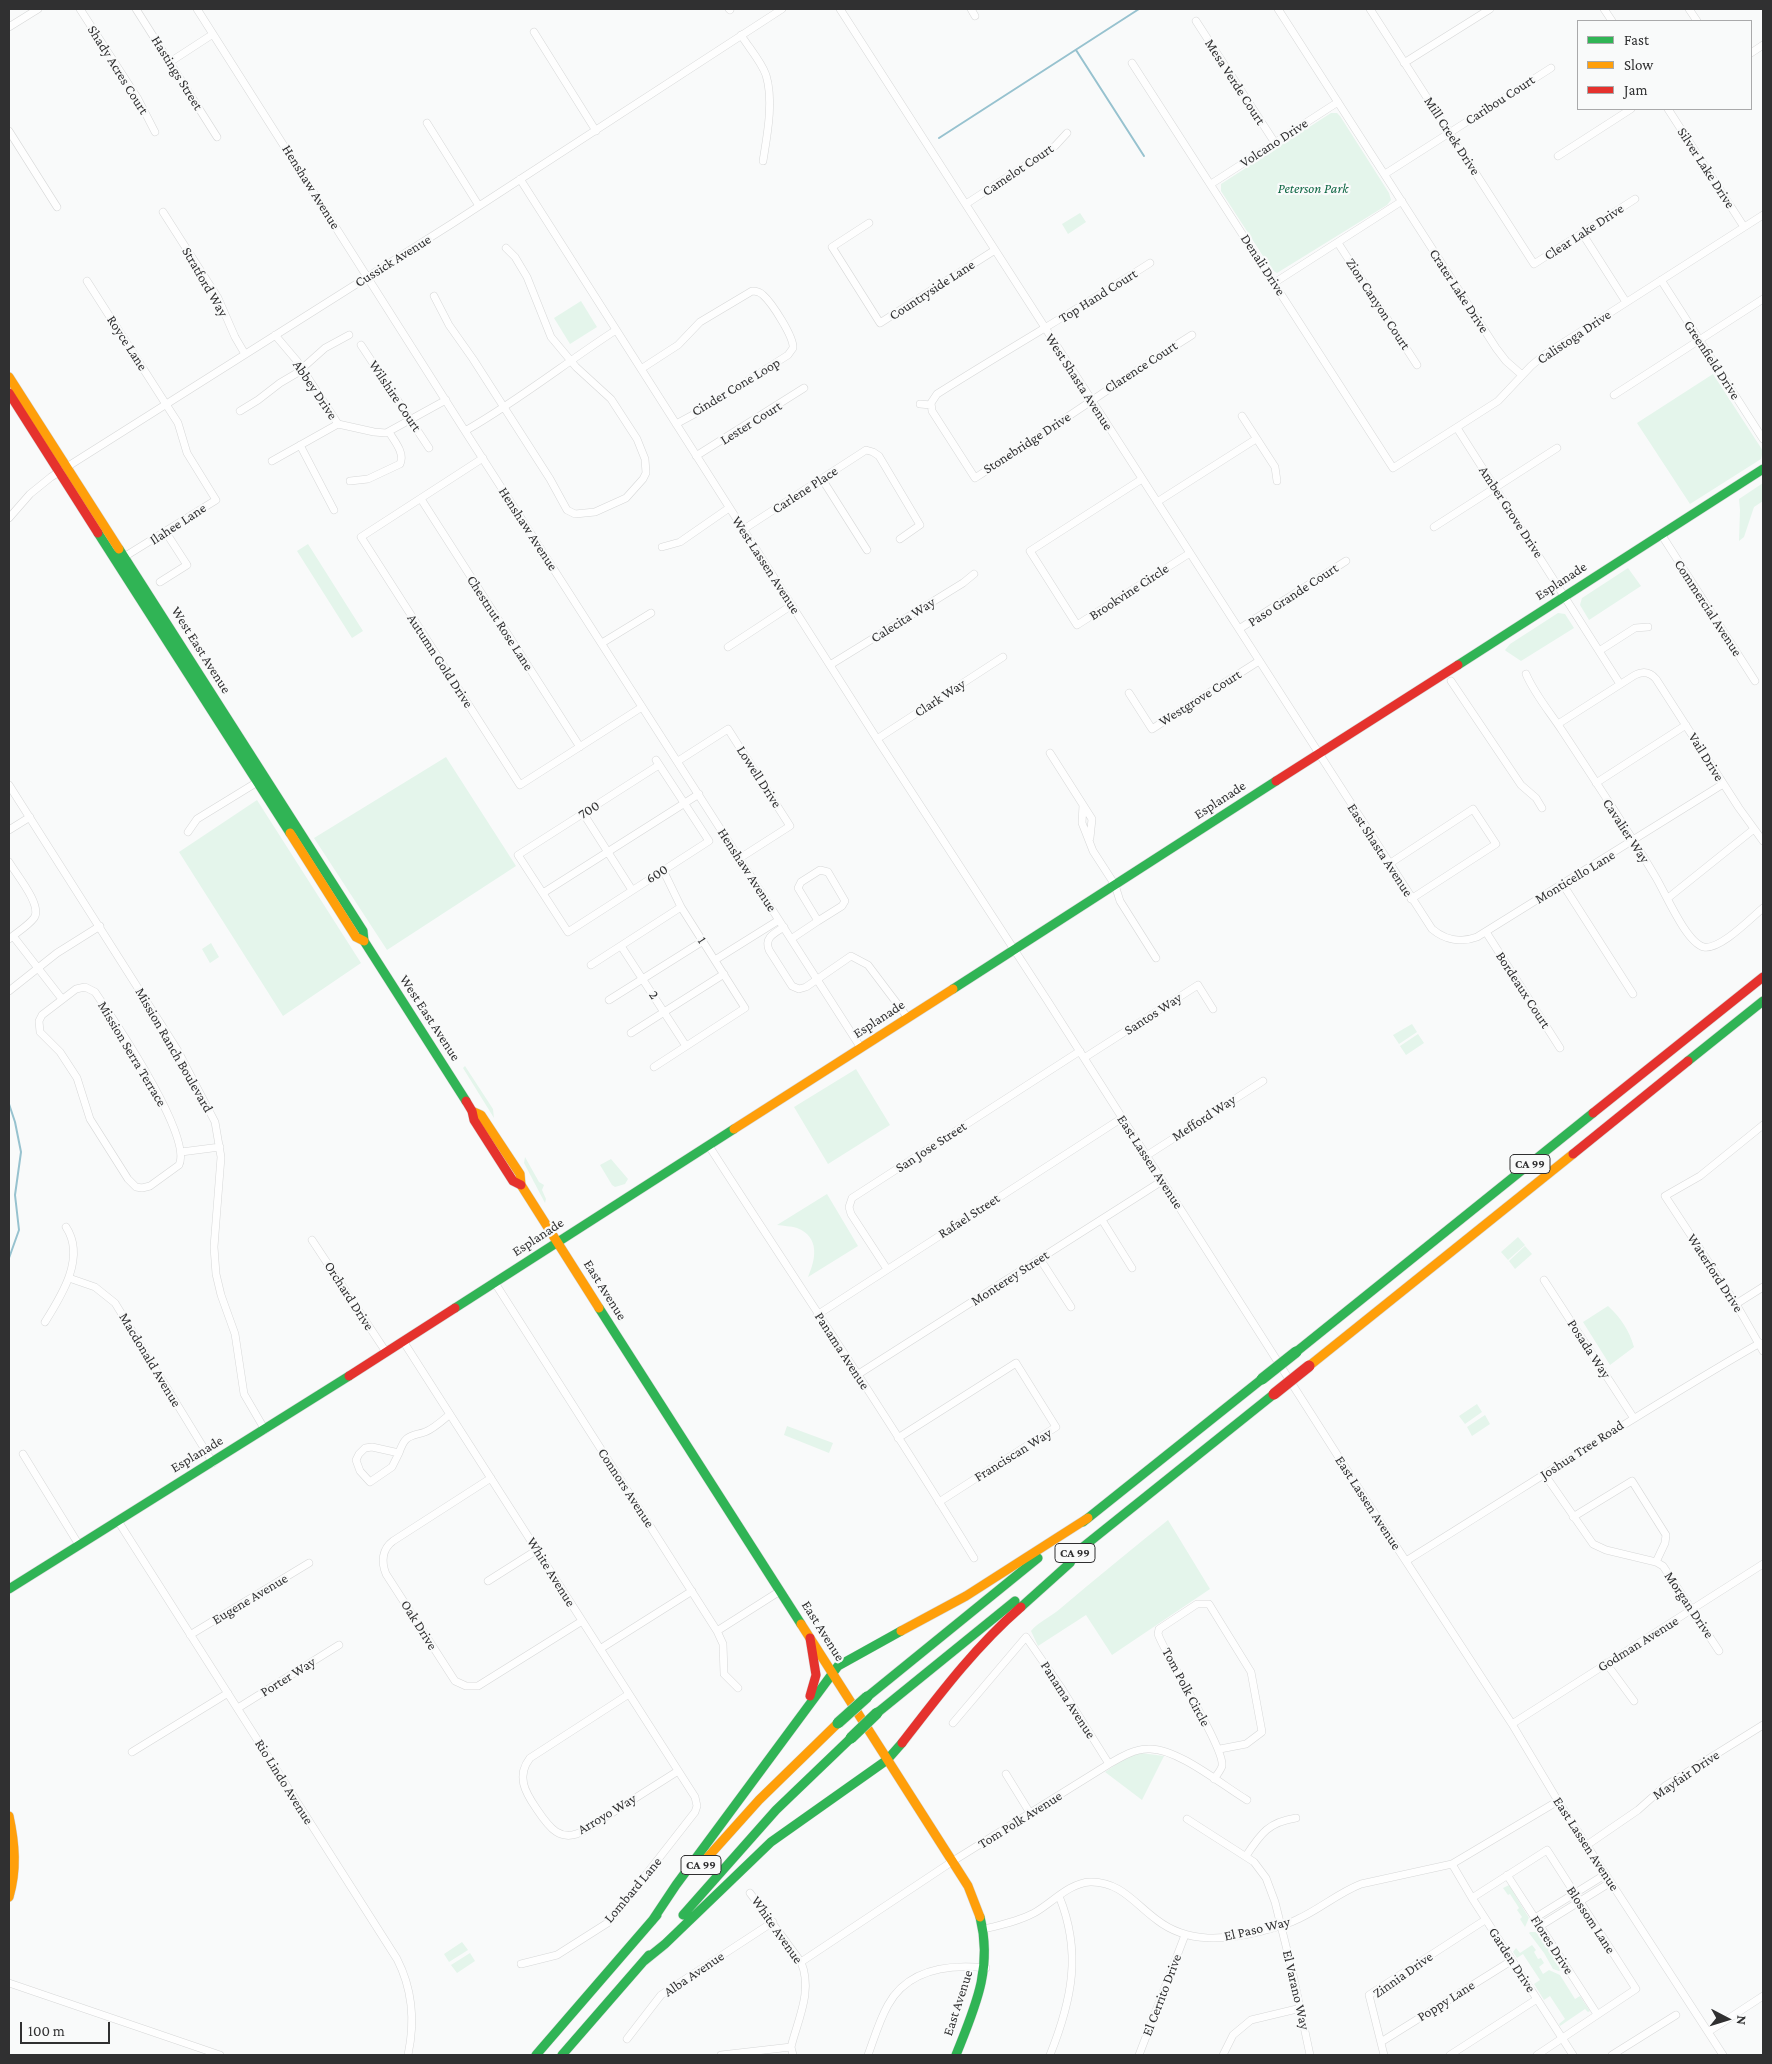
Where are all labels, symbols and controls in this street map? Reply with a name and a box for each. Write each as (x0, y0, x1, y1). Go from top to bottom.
legend (1577, 20, 1752, 110)
street label: Shady Acres Court (84, 22, 152, 118)
text: Fast (1624, 32, 1649, 48)
street label: Hastings Street (147, 33, 207, 113)
street label: Mesa Verde Court (1201, 36, 1269, 128)
text: Slow (1624, 57, 1653, 73)
street label: Caribou Court (1462, 71, 1538, 129)
text: Jam (1624, 82, 1647, 98)
street label: Mill Creek Drive (1420, 94, 1484, 178)
street label: Volcano Drive (1237, 115, 1311, 171)
street label: Silver Lake Drive (1674, 124, 1738, 212)
street label: Camelot Court (979, 140, 1057, 200)
street label: Henshaw Avenue (278, 142, 344, 232)
park label: Peterson Park (1278, 181, 1348, 197)
street label: Clear Lake Drive (1541, 200, 1627, 264)
street label: Cussick Avenue (352, 231, 434, 291)
street label: Denali Drive (1237, 231, 1289, 299)
street label: Stratford Way (178, 244, 232, 320)
street label: Crater Lake Drive (1426, 246, 1492, 336)
street label: Zion Canyon Court (1342, 255, 1414, 353)
street label: Countryside Lane (886, 256, 978, 324)
street label: Top Hand Court (1056, 265, 1140, 327)
street label: Calistoga Drive (1534, 306, 1614, 368)
street label: Royce Lane (103, 312, 151, 374)
street label: Greenfield Drive (1680, 317, 1744, 403)
street label: West Shasta Avenue (1041, 330, 1117, 434)
street label: Clarence Court (1101, 337, 1181, 397)
street label: Cinder Cone Loop (689, 354, 783, 420)
street label: Abbey Drive (289, 357, 341, 423)
street label: Wilshire Court (365, 357, 425, 435)
street label: Lester Court (717, 398, 785, 448)
street label: Stonebridge Drive (980, 409, 1074, 477)
street label: Carlene Place (769, 463, 841, 517)
street label: Amber Grove Drive (1475, 463, 1547, 561)
street label: Henshaw Avenue (495, 484, 561, 574)
street label: Ilahee Lane (147, 500, 209, 548)
street label: West Lassen Avenue (728, 513, 804, 617)
street label: Commercial Avenue (1670, 556, 1746, 660)
street label: Esplanade (1532, 558, 1590, 604)
street label: Brookvine Circle (1086, 560, 1172, 624)
street label: Paso Grande Court (1245, 560, 1341, 630)
street label: Chestnut Rose Lane (463, 572, 537, 674)
street label: Calecita Way (868, 594, 938, 646)
street label: West East Avenue (168, 603, 234, 697)
street label: Autumn Gold Drive (403, 611, 477, 711)
street label: Westgrove Court (1156, 666, 1244, 730)
street label: Clark Way (911, 675, 969, 721)
street label: Vail Drive (1685, 730, 1727, 784)
street label: Lowell Drive (733, 743, 785, 811)
street label: Esplanade (1191, 777, 1249, 823)
street label: Cavalier Way (1599, 796, 1653, 866)
street label: 700 (575, 797, 603, 823)
street label: East Shasta Avenue (1344, 800, 1416, 900)
street label: Henshaw Avenue (714, 825, 780, 915)
street label: Monticello Lane (1532, 847, 1618, 907)
street label: 600 (643, 861, 671, 887)
street label: 1 (694, 933, 710, 947)
street label: Bordeaux Court (1492, 948, 1554, 1032)
street label: West East Avenue (396, 972, 464, 1064)
street label: Mission Ranch Boulevard (131, 985, 217, 1115)
street label: 2 (645, 988, 663, 1002)
street label: Santos Way (1121, 989, 1185, 1039)
street label: Esplanade (850, 996, 908, 1042)
street label: Mission Serra Terrace (94, 998, 170, 1110)
street label: Mefford Way (1169, 1091, 1239, 1145)
street label: East Lassen Avenue (1113, 1112, 1187, 1212)
street label: San Jose Street (892, 1118, 970, 1176)
road number: CA 99 (1510, 1154, 1550, 1174)
street label: Rafael Street (935, 1190, 1003, 1242)
street label: Esplanade (509, 1214, 567, 1260)
street label: Waterford Drive (1683, 1230, 1747, 1316)
street label: Monterey Street (968, 1247, 1052, 1309)
street label: East Avenue (580, 1257, 630, 1323)
street label: Orchard Drive (320, 1258, 378, 1334)
street label: Panama Avenue (811, 1309, 873, 1393)
street label: Macdonald Avenue (115, 1310, 185, 1410)
street label: Posada Way (1564, 1316, 1614, 1382)
street label: Joshua Tree Road (1537, 1417, 1627, 1483)
street label: Franciscan Way (971, 1425, 1055, 1485)
street label: Esplanade (168, 1432, 226, 1476)
street label: Connors Avenue (594, 1445, 658, 1531)
street label: East Lassen Avenue (1331, 1453, 1405, 1553)
street label: White Avenue (523, 1534, 579, 1610)
road number: CA 99 (1055, 1544, 1095, 1562)
street label: Morgan Drive (1660, 1568, 1718, 1642)
street label: Eugene Avenue (209, 1570, 291, 1628)
street label: Oak Drive (397, 1597, 441, 1653)
street label: East Avenue (798, 1598, 848, 1664)
street label: Godman Avenue (1594, 1612, 1682, 1676)
street label: Tom Polk Circle (1158, 1645, 1214, 1729)
street label: Porter Way (257, 1653, 319, 1701)
street label: Panama Avenue (1037, 1658, 1099, 1742)
street label: Rio Lindo Avenue (251, 1736, 317, 1828)
street label: Mayfair Drive (1649, 1747, 1723, 1803)
street label: Tom Polk Avenue (975, 1787, 1065, 1853)
street label: Arroyo Way (575, 1790, 639, 1838)
street label: East Lassen Avenue (1549, 1794, 1623, 1894)
street label: Lombard Lane (601, 1854, 665, 1926)
road number: CA 99 (681, 1856, 721, 1874)
street label: Blossom Lane (1563, 1883, 1619, 1957)
street label: White Avenue (748, 1893, 806, 1967)
street label: Flores Drive (1527, 1912, 1577, 1978)
street label: El Paso Way (1222, 1913, 1292, 1945)
street label: Garden Drive (1485, 1924, 1539, 1996)
street label: Alba Avenue (661, 1948, 727, 2000)
street label: Zinnia Drive (1370, 1948, 1436, 2002)
street label: El Varano Way (1279, 1949, 1313, 2031)
street label: El Cerrito Drive (1139, 1952, 1185, 2038)
street label: East Avenue (939, 1968, 977, 2038)
street label: Poppy Lane (1414, 1977, 1478, 2025)
north arrow (1702, 1994, 1752, 2044)
scale bar (22, 2012, 112, 2044)
text: N (1734, 2015, 1750, 2026)
text: 100 m (28, 2023, 65, 2039)

